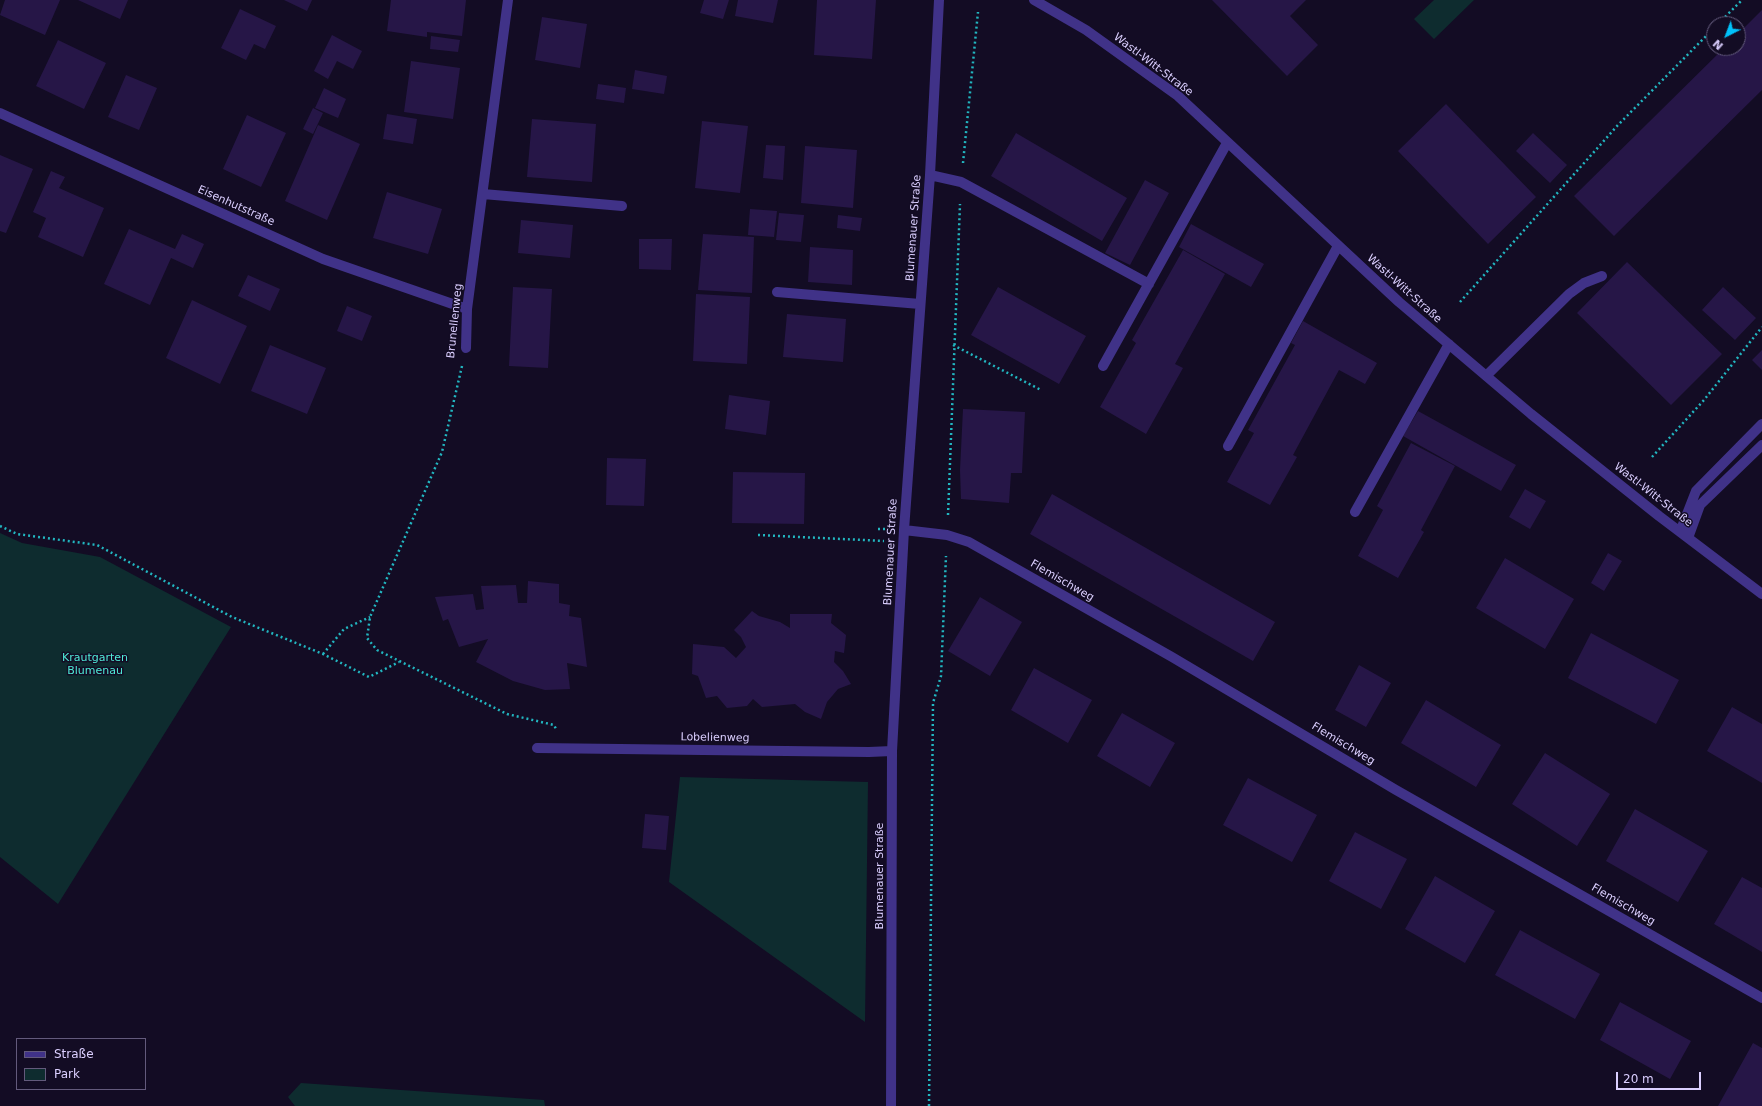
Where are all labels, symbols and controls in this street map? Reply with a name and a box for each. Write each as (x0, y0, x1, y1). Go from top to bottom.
north arrow (1706, 16, 1746, 56)
street label: Wastl-Witt-Straße (1111, 31, 1195, 99)
text: N (1711, 37, 1726, 52)
street label: Blumenauer Straße (904, 174, 924, 282)
street label: Eisenhutstraße (196, 183, 276, 229)
street label: Wastl-Witt-Straße (1364, 252, 1444, 326)
street label: Brunellenweg (444, 283, 466, 359)
street label: Wastl-Witt-Straße (1611, 460, 1695, 530)
street label: Blumenauer Straße (882, 498, 900, 606)
street label: Flemischweg (1028, 557, 1096, 605)
park label: Krautgarten Blumenau (62, 651, 128, 677)
street label: Flemischweg (1309, 720, 1377, 768)
street label: Lobelienweg (680, 731, 750, 745)
street label: Blumenauer Straße (873, 823, 887, 929)
street label: Flemischweg (1589, 881, 1657, 929)
legend (16, 1038, 146, 1090)
text: Straße (54, 1047, 94, 1061)
scale bar (1618, 1064, 1703, 1090)
text: Park (54, 1067, 80, 1081)
text: 20 m (1623, 1072, 1654, 1086)

